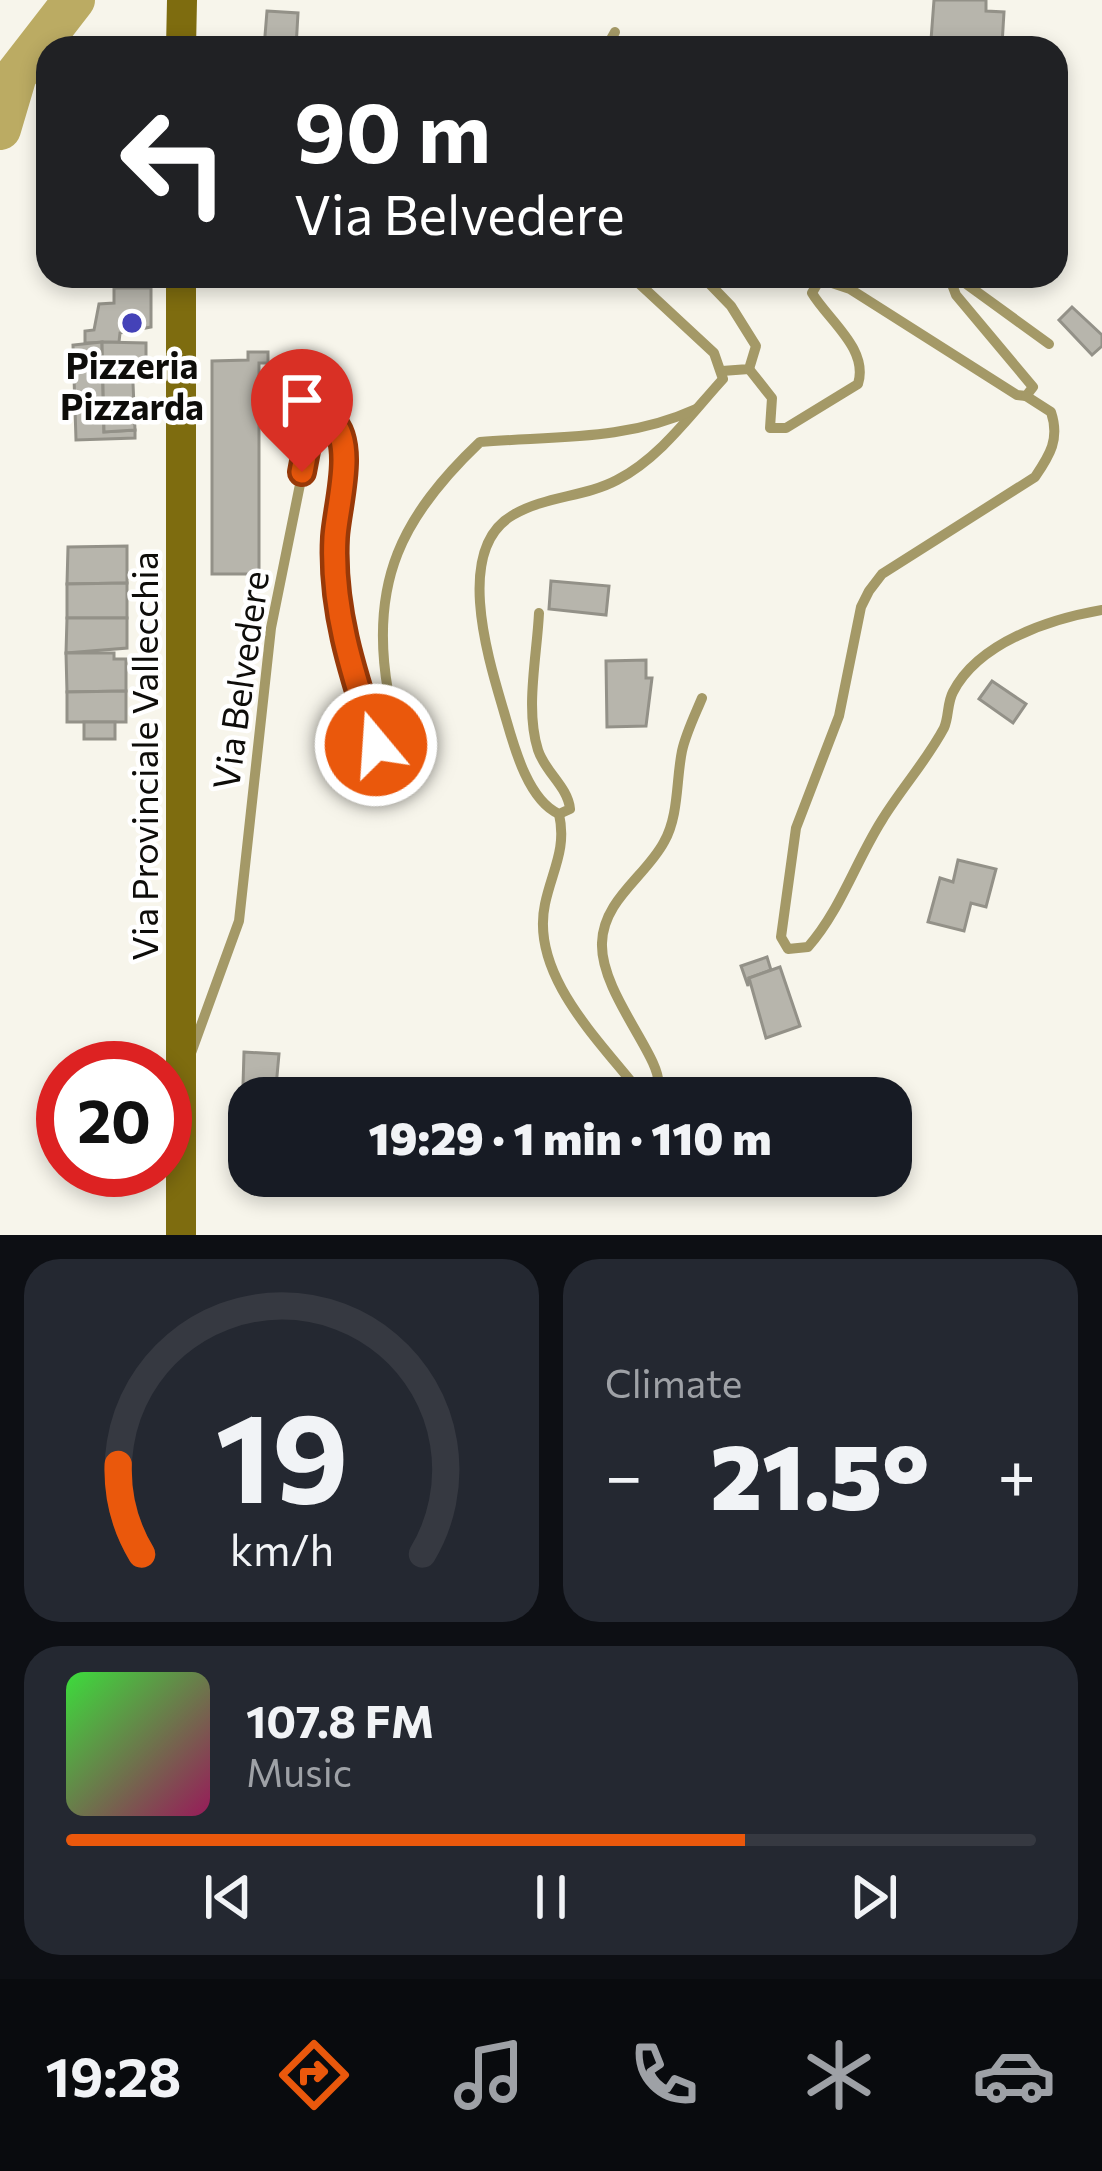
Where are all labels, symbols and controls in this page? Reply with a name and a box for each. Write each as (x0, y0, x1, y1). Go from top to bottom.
text: 90 m (294, 78, 491, 180)
icon: left (96, 84, 252, 240)
text: Via Belvedere (294, 180, 625, 246)
marker: Pizzeria Pizzarda (119, 310, 145, 336)
place label: Pizzeria Pizzarda (60, 342, 204, 427)
pin (251, 349, 353, 472)
icon: arrive (269, 367, 335, 433)
street label: Via Provinciale Vallecchia (121, 551, 165, 961)
street label: Via Belvedere (202, 568, 276, 792)
position arrow (313, 682, 439, 808)
speed limit sign: 20 (36, 1041, 192, 1197)
text: 19:29 · 1 min · 110 m (369, 1109, 771, 1164)
text: Climate (605, 1358, 742, 1406)
text: 19 (215, 1376, 348, 1529)
text: 21.5° (710, 1418, 930, 1529)
text: − (605, 1433, 643, 1514)
text: + (997, 1433, 1036, 1514)
text: km/h (229, 1521, 334, 1574)
text: 107.8 FM (246, 1692, 434, 1747)
text: Music (246, 1747, 352, 1795)
icon: previous (195, 1864, 261, 1930)
icon: pause (518, 1864, 584, 1930)
icon: next (841, 1864, 907, 1930)
icon: directions (272, 2033, 356, 2117)
icon: music (447, 2033, 531, 2117)
icon: phone (622, 2033, 706, 2117)
icon: climate (797, 2033, 881, 2117)
icon: car (972, 2033, 1056, 2117)
text: 19:28 (46, 2042, 181, 2108)

